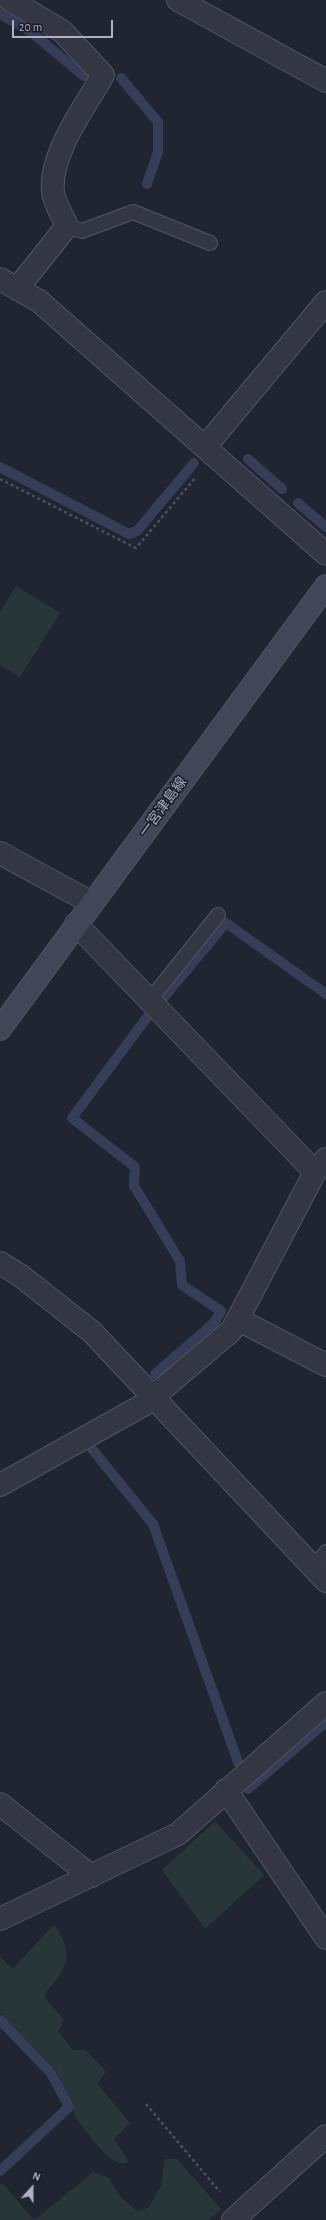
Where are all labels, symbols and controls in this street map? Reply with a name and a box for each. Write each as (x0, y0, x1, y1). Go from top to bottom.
scale bar (14, 12, 115, 38)
text: 20 m (19, 21, 42, 33)
street label: 一宮津島線 (136, 774, 190, 840)
north arrow (12, 2168, 52, 2208)
text: N (31, 2170, 42, 2183)

